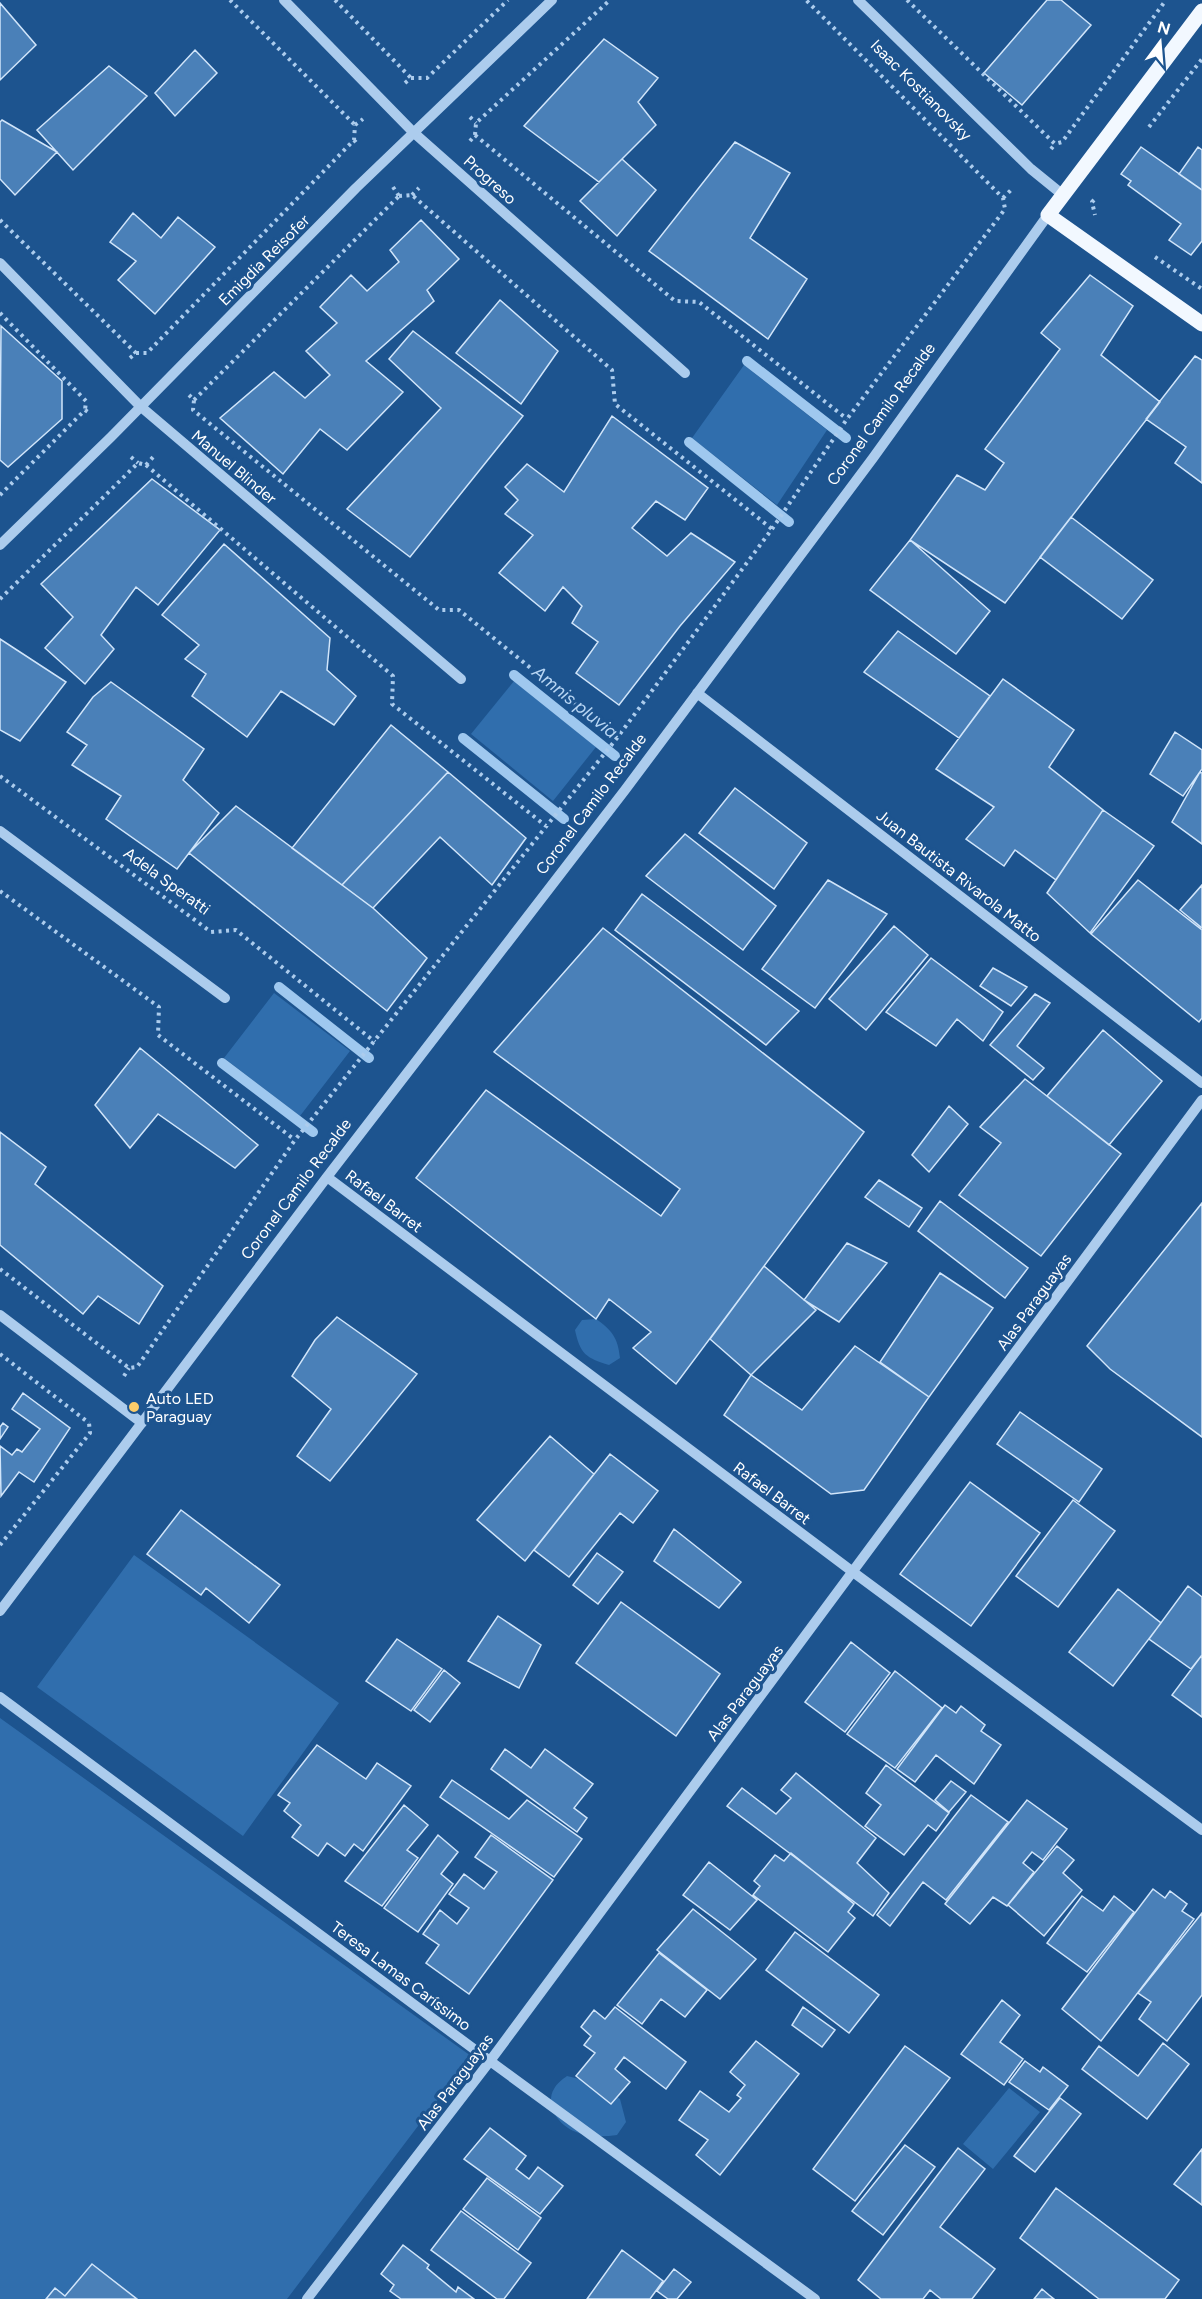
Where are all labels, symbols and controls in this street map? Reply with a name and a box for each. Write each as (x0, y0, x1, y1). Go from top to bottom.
north arrow (1130, 12, 1190, 72)
text: N (1155, 17, 1173, 39)
street label: Isaac Kostianovsky (867, 36, 976, 145)
street label: Progreso (460, 151, 520, 209)
street label: Emigdia Reisofer (215, 210, 314, 309)
street label: Coronel Camilo Recalde (823, 339, 939, 489)
street label: Manuel Blinder (188, 426, 281, 508)
water label: Amnis pluvia (527, 660, 622, 743)
street label: Coronel Camilo Recalde (532, 730, 650, 878)
street label: Juan Bautista Rivarola Matto (873, 806, 1045, 946)
street label: Adela Speratti (120, 843, 214, 919)
street label: Coronel Camilo Recalde (237, 1115, 355, 1263)
street label: Rafael Barret (342, 1166, 426, 1236)
street label: Alas Paraguayas (993, 1250, 1075, 1354)
place label: Auto LED Paraguay (146, 1389, 214, 1426)
marker: Auto LED Paraguay (127, 1400, 141, 1414)
street label: Rafael Barret (730, 1458, 814, 1528)
street label: Alas Paraguayas (703, 1641, 787, 1745)
street label: Teresa Lamas Caríssimo (327, 1917, 475, 2035)
street label: Alas Paraguayas (413, 2030, 497, 2134)

